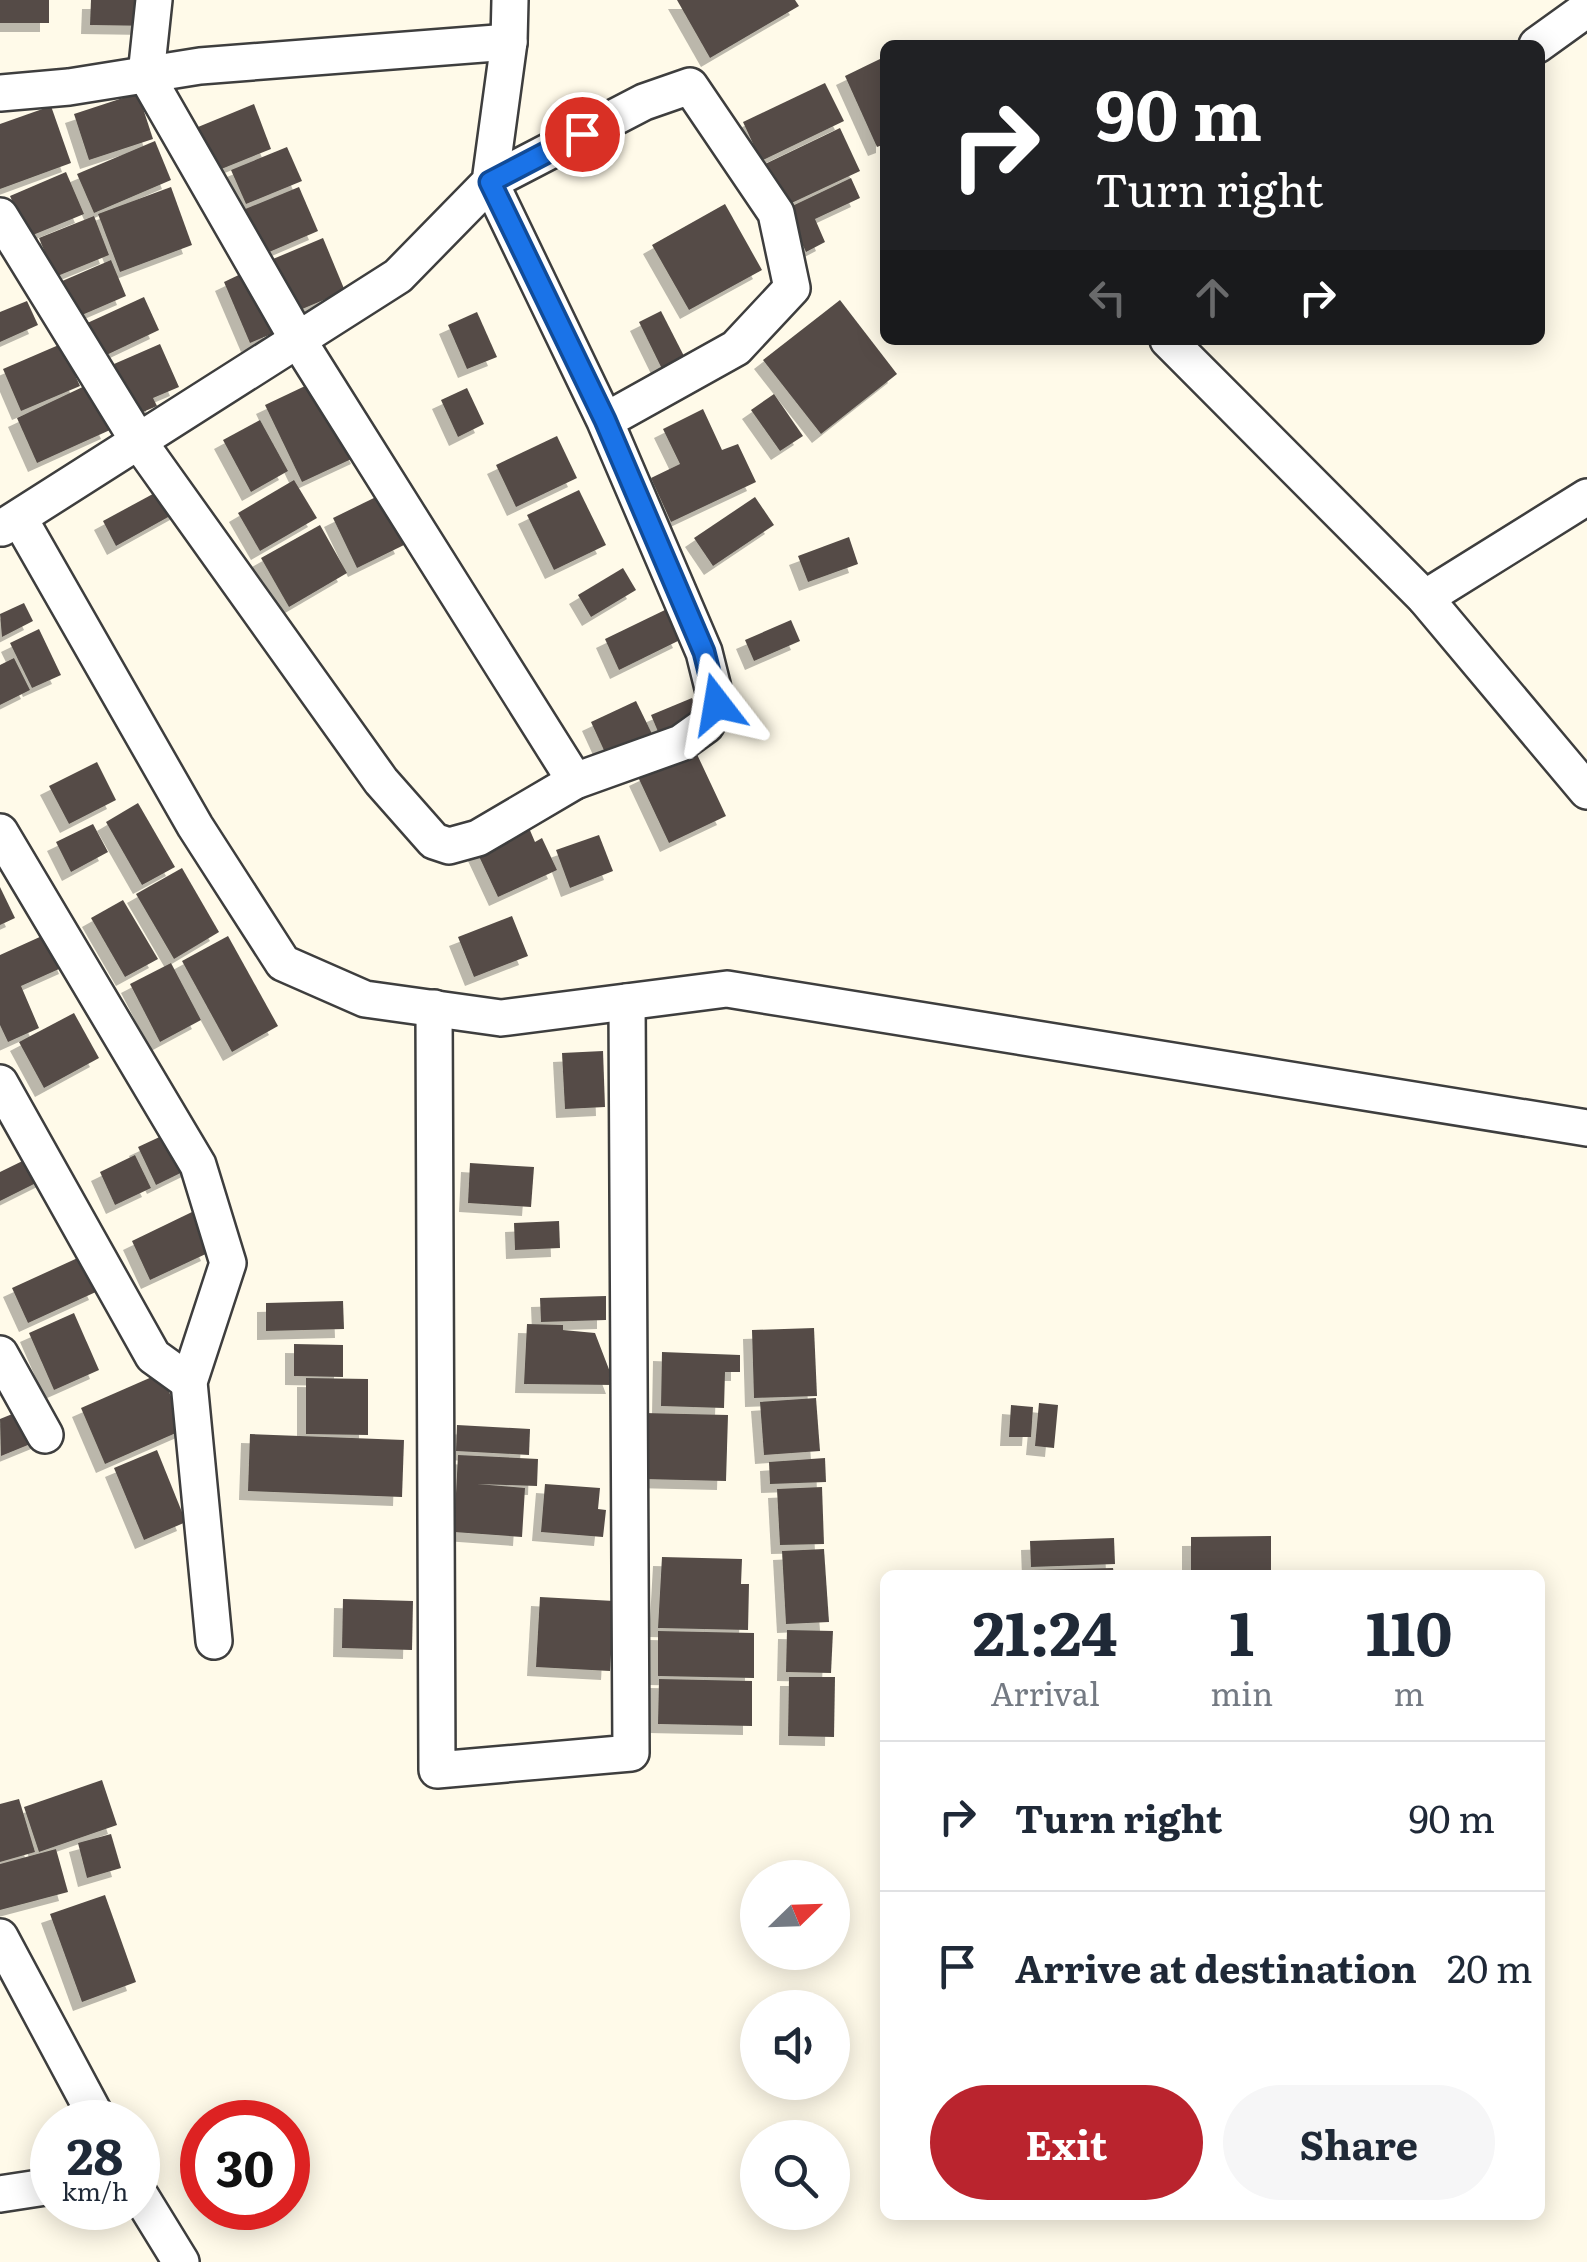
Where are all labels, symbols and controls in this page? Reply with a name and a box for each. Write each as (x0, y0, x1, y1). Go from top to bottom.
text: 90 m (1095, 59, 1262, 163)
icon: right (930, 80, 1060, 210)
pin (540, 92, 625, 177)
icon: arrive (555, 107, 610, 162)
text: Turn right (1095, 154, 1323, 221)
icon: left (1080, 270, 1135, 325)
icon: ahead (1185, 270, 1240, 325)
icon: right (1290, 270, 1345, 325)
position arrow (665, 652, 769, 756)
text: 21:24 (973, 1585, 1118, 1674)
text: 1 (1229, 1585, 1254, 1674)
text: 110 (1366, 1585, 1452, 1674)
text: Arrival (990, 1668, 1100, 1716)
text: min (1210, 1668, 1273, 1716)
text: m (1394, 1668, 1425, 1716)
text: Turn right (1015, 1788, 1222, 1845)
text: 90 m (1409, 1788, 1495, 1845)
icon: right (930, 1789, 985, 1844)
north arrow (740, 1860, 850, 1970)
map controls (740, 1860, 850, 2230)
text: Arrive at destination (1015, 1938, 1417, 1995)
text: 20 m (1447, 1938, 1533, 1995)
icon: arrive (930, 1939, 985, 1994)
button: sound (740, 1990, 850, 2100)
button: Exit (930, 2085, 1203, 2200)
button: Share (1223, 2085, 1495, 2200)
speed limit sign: 30 (180, 2100, 310, 2230)
text: 28 (67, 2116, 123, 2190)
button: search (740, 2120, 850, 2230)
text: km/h (62, 2172, 128, 2209)

